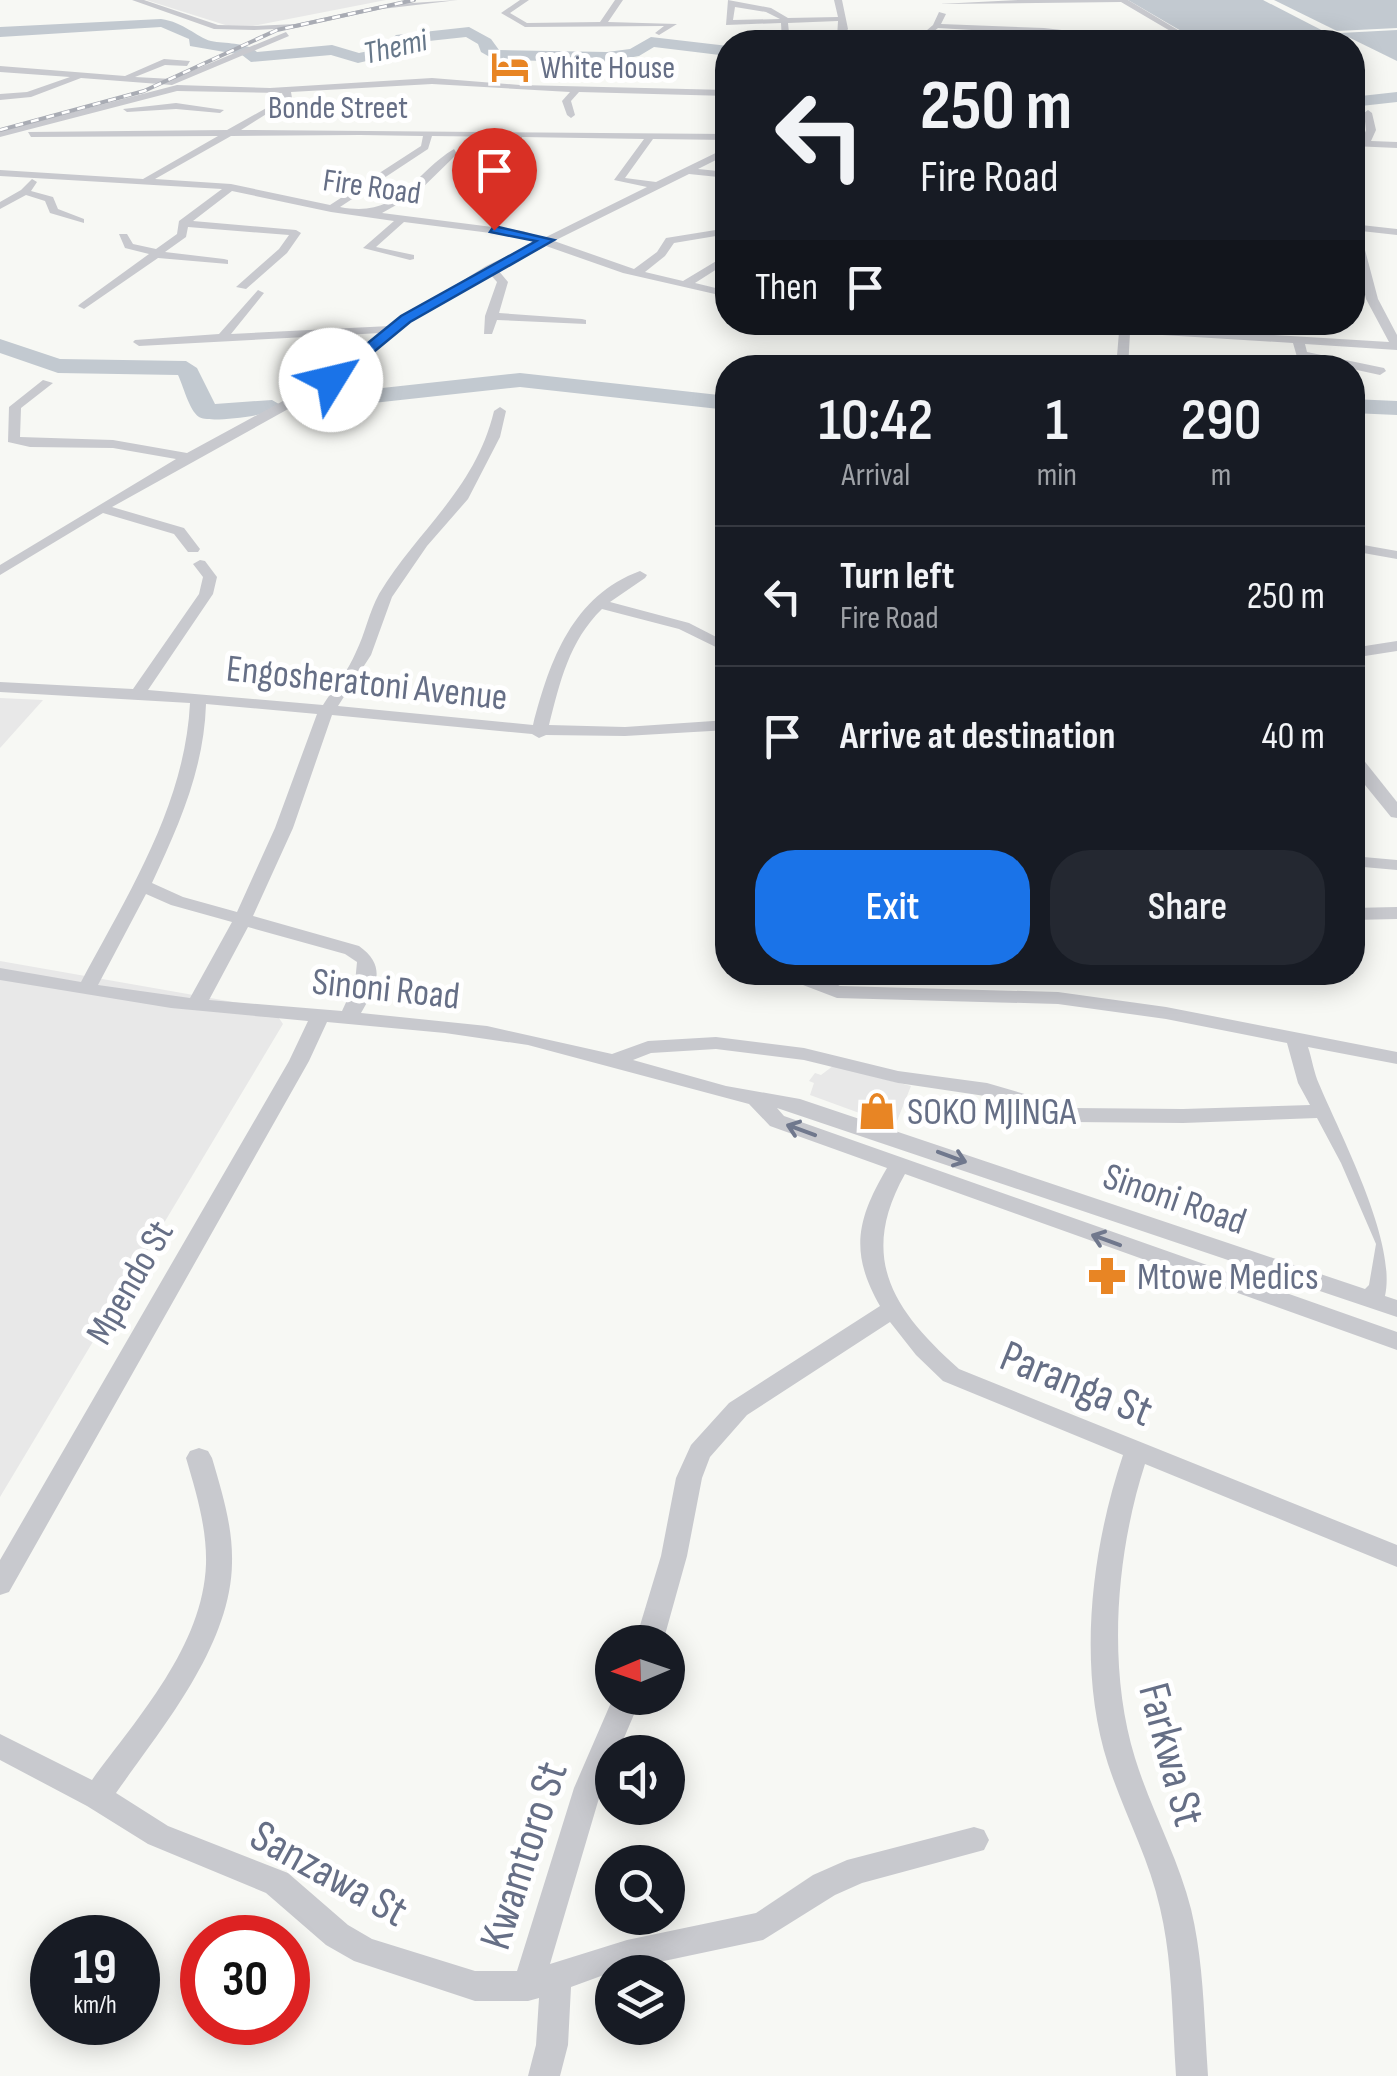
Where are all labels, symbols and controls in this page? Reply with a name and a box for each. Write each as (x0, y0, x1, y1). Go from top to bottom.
water label: Themi (360, 21, 432, 74)
hotel icon: White House (489, 46, 531, 88)
place label: White House (540, 49, 675, 88)
text: 250 m (920, 65, 1072, 149)
icon: left (755, 70, 885, 200)
street label: Bonde Street (268, 89, 408, 128)
pin (452, 128, 537, 231)
icon: arrive (467, 143, 522, 198)
text: Fire Road (920, 150, 1059, 205)
street label: Fire Road (320, 161, 423, 214)
icon: arrive (838, 260, 893, 315)
text: Then (755, 265, 818, 310)
position arrow (279, 328, 383, 432)
text: 10:42 (819, 385, 933, 457)
text: 1 (1046, 385, 1068, 457)
text: 290 (1180, 385, 1261, 457)
text: Arrival (841, 456, 910, 495)
text: min (1037, 456, 1077, 495)
text: m (1211, 456, 1231, 495)
text: Turn left (840, 554, 954, 599)
icon: left (755, 569, 810, 624)
text: 250 m (1247, 574, 1325, 619)
text: Fire Road (840, 599, 939, 638)
street label: Engosheratoni Avenue (224, 646, 510, 721)
icon: arrive (755, 709, 810, 764)
text: Arrive at destination (840, 714, 1115, 759)
text: 40 m (1262, 714, 1325, 759)
button: Exit (755, 850, 1030, 965)
button: Share (1050, 850, 1325, 965)
street label: Sinoni Road (310, 959, 462, 1020)
shop icon: SOKO MJINGA (856, 1090, 898, 1132)
place label: SOKO MJINGA (907, 1090, 1077, 1135)
one-way arrow (786, 1120, 817, 1138)
one-way arrow (936, 1149, 967, 1167)
street label: Sinoni Road (1097, 1154, 1252, 1245)
street label: Mpendo St (77, 1213, 184, 1353)
one-way arrow (1092, 1230, 1123, 1248)
pharmacy icon: Mtowe Medics (1086, 1255, 1128, 1297)
place label: Mtowe Medics (1137, 1255, 1319, 1300)
street label: Paranga St (992, 1329, 1160, 1440)
north arrow (595, 1625, 685, 1715)
map controls (595, 1625, 685, 2045)
street label: Farkwa St (1125, 1677, 1216, 1832)
button: sound (595, 1735, 685, 1825)
street label: Kwamtoro St (468, 1755, 581, 1957)
street label: Sanzawa St (241, 1809, 417, 1940)
button: search (595, 1845, 685, 1935)
speed limit sign: 30 (180, 1915, 310, 2045)
text: 19 (73, 1938, 117, 1998)
button: layers (595, 1955, 685, 2045)
text: km/h (73, 1990, 117, 2021)

